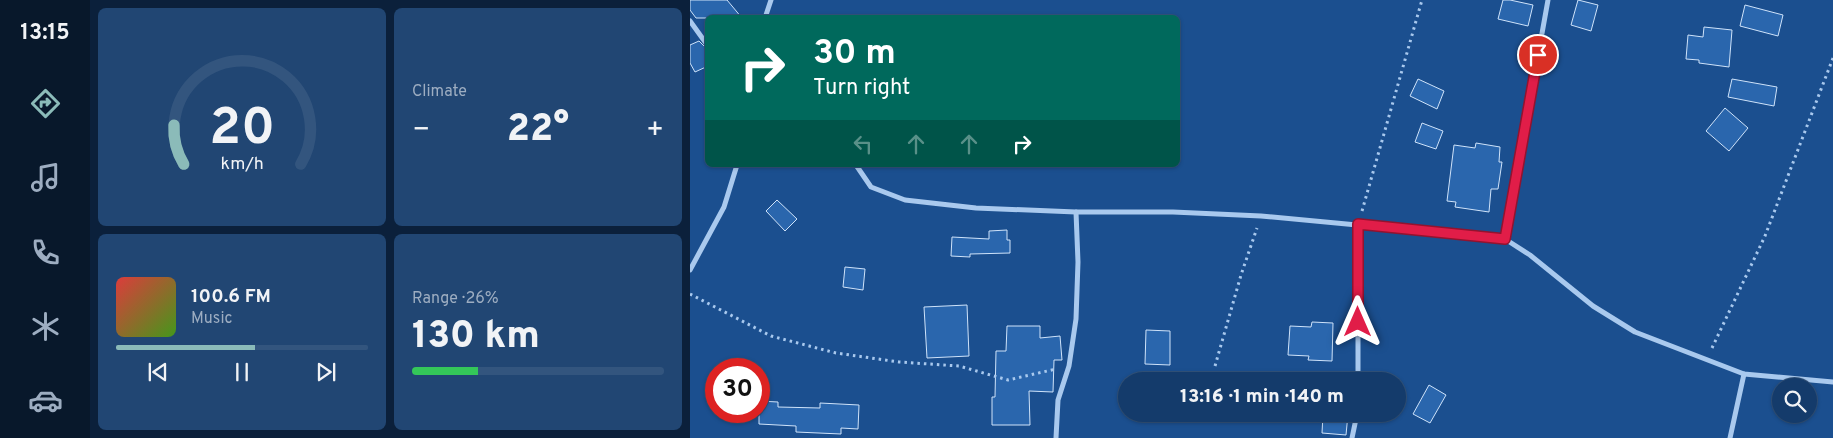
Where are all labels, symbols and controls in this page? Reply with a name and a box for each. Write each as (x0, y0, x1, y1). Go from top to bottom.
text: 13:15 (20, 20, 70, 47)
text: 30 m (813, 32, 896, 76)
pin (1517, 34, 1559, 76)
icon: right (730, 35, 795, 100)
icon: arrive (1524, 41, 1552, 69)
text: Turn right (813, 75, 910, 102)
text: Climate (412, 82, 467, 102)
icon: directions (28, 86, 63, 121)
text: 20 (209, 97, 275, 163)
text: 22° (507, 106, 569, 155)
text: − (412, 113, 430, 149)
text: + (646, 113, 664, 149)
icon: left (849, 130, 877, 158)
icon: ahead (902, 130, 930, 158)
icon: ahead (955, 130, 983, 158)
icon: right (1008, 130, 1036, 158)
text: km/h (220, 153, 264, 176)
icon: music (28, 160, 63, 195)
icon: phone (28, 235, 63, 270)
text: 100.6 FM (191, 285, 271, 309)
text: Range · 26% (412, 289, 499, 309)
position arrow (1331, 295, 1383, 347)
icon: climate (28, 309, 63, 344)
text: Music (191, 309, 232, 329)
text: 130 km (412, 313, 540, 362)
icon: previous (144, 358, 172, 386)
icon: pause (228, 358, 256, 386)
icon: next (312, 358, 340, 386)
speed limit sign: 30 (705, 358, 770, 423)
map controls (1772, 378, 1817, 423)
button: search (1772, 378, 1817, 423)
icon: car (28, 383, 63, 418)
text: 13:16 · 1 min · 140 m (1180, 385, 1344, 409)

